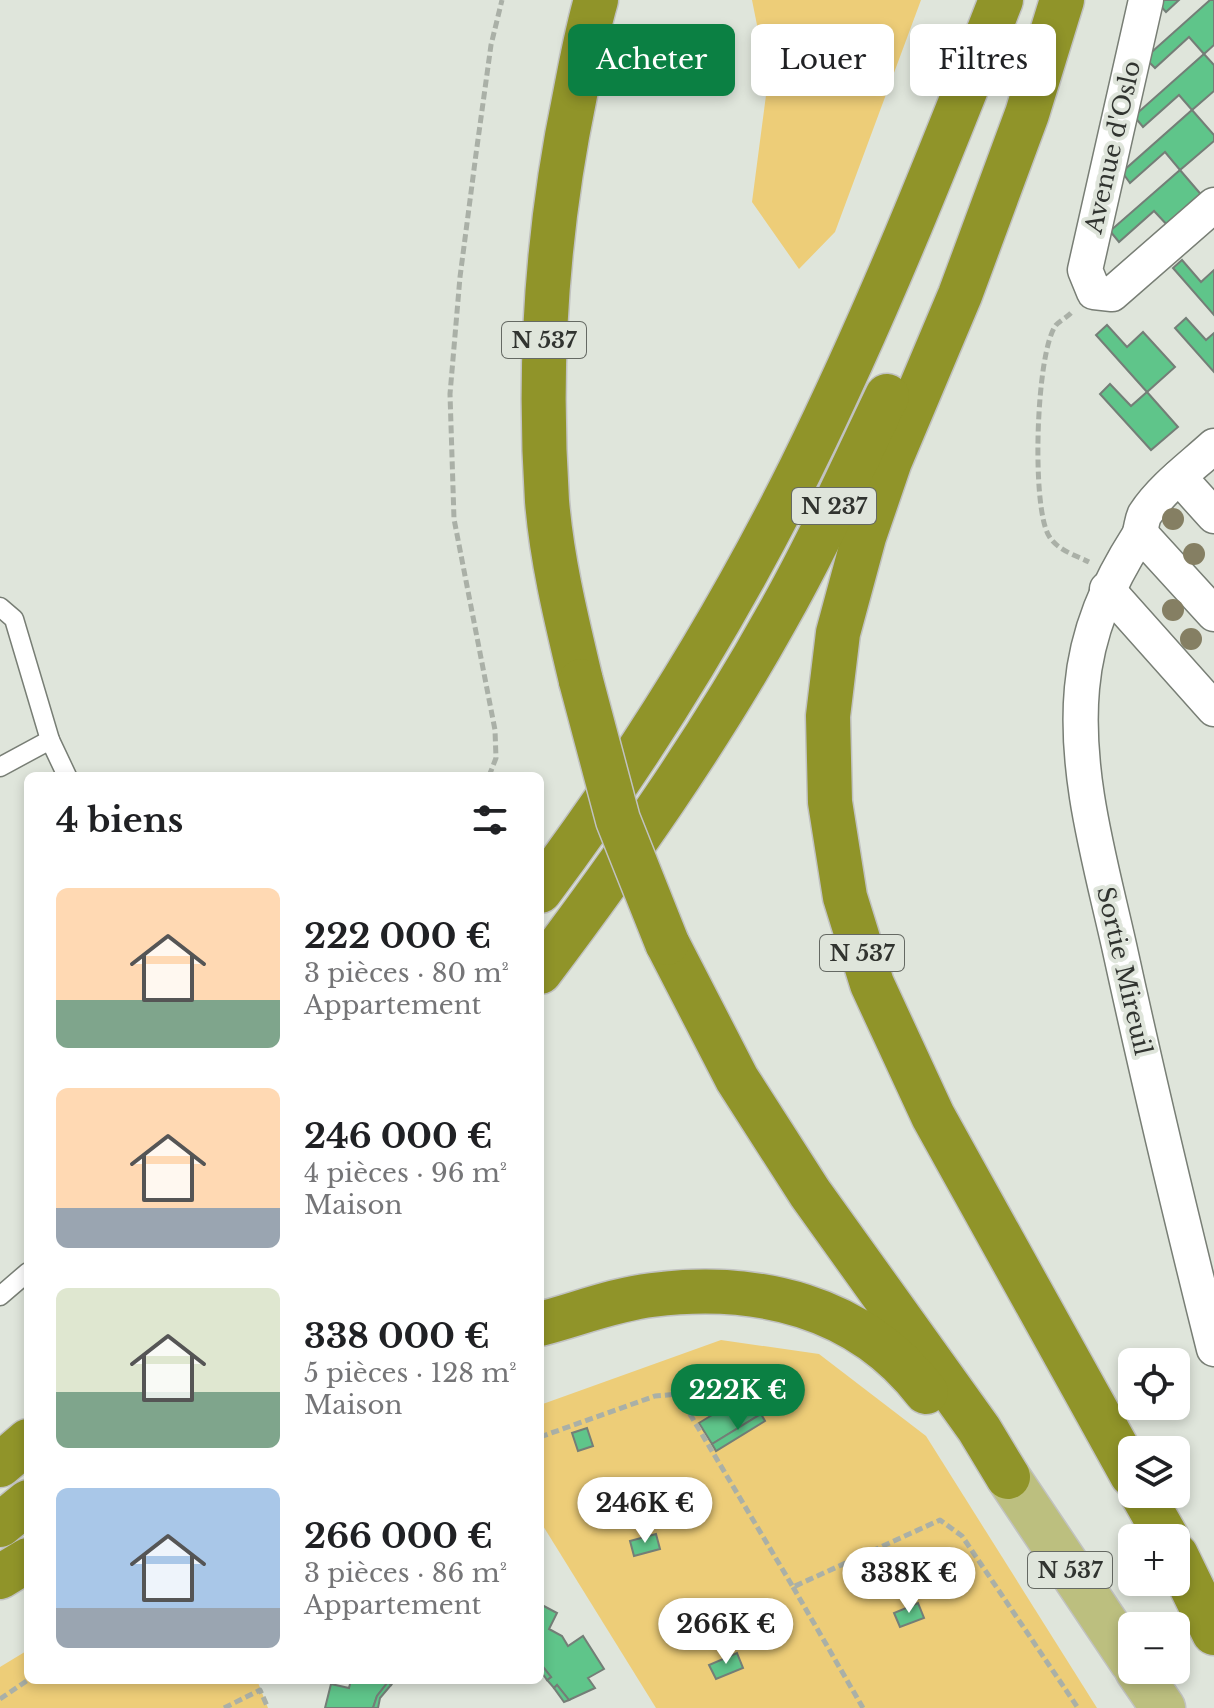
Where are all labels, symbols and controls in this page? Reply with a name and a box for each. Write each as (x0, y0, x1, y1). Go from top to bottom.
chip: Acheter (568, 24, 735, 96)
chip: Louer (751, 24, 894, 96)
chip: Filtres (910, 24, 1056, 96)
street label: Avenue d'Oslo (1078, 58, 1146, 237)
road number: N 537 (502, 322, 586, 358)
road number: N 237 (792, 488, 876, 524)
icon: filters (468, 798, 512, 842)
text: 4 biens (56, 799, 183, 841)
street label: Sortie Mireuil (1091, 884, 1158, 1058)
text: 222 000 € (304, 915, 491, 957)
icon: home (120, 920, 216, 1016)
road number: N 537 (820, 935, 904, 971)
text: 3 pièces · 80 m² (304, 957, 509, 989)
text: Appartement (304, 989, 481, 1021)
text: 246 000 € (304, 1115, 493, 1157)
icon: home (120, 1120, 216, 1216)
text: 4 pièces · 96 m² (304, 1157, 507, 1189)
text: Maison (304, 1189, 402, 1221)
text: 338 000 € (304, 1315, 490, 1357)
icon: home (120, 1320, 216, 1416)
map controls (1118, 1348, 1190, 1684)
button: locate (1118, 1348, 1190, 1420)
text: 5 pièces · 128 m² (304, 1357, 517, 1389)
pin: 222K € (673, 1364, 803, 1432)
text: 222K € (689, 1374, 787, 1406)
text: Maison (304, 1389, 402, 1421)
button: layers (1118, 1436, 1190, 1508)
pin: 246K € (580, 1477, 710, 1545)
text: 246K € (595, 1487, 695, 1519)
text: 266 000 € (304, 1515, 493, 1557)
icon: home (120, 1520, 216, 1616)
button: + (1118, 1524, 1190, 1596)
pin: 338K € (844, 1547, 974, 1615)
road number: N 537 (1028, 1552, 1112, 1588)
text: 3 pièces · 86 m² (304, 1557, 507, 1589)
text: 338K € (860, 1557, 958, 1589)
text: Appartement (304, 1589, 481, 1621)
pin: 266K € (661, 1598, 791, 1666)
text: 266K € (676, 1608, 776, 1640)
button: − (1118, 1612, 1190, 1684)

